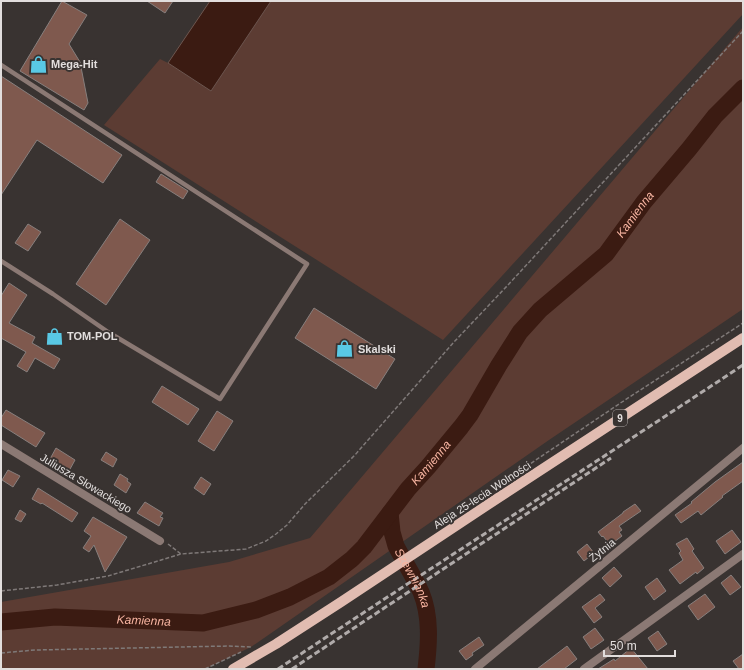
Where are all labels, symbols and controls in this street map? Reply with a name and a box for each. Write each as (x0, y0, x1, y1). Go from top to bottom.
shop icon: Mega-Hit (28, 54, 48, 74)
place label: Mega-Hit (51, 58, 98, 70)
water label: Kamienna (613, 188, 657, 240)
shop icon: TOM-POL (44, 326, 64, 346)
place label: TOM-POL (67, 330, 118, 342)
shop icon: Skalski (335, 339, 355, 359)
place label: Skalski (358, 343, 396, 355)
road number: 9 (613, 410, 627, 426)
water label: Kamienna (408, 437, 454, 488)
street label: Juliusza Słowackiego (38, 451, 134, 515)
street label: Aleja 25-lecia Wolności (431, 459, 533, 531)
street label: Żytnia (587, 535, 618, 564)
water label: Szewnianka (392, 546, 433, 610)
water label: Kamienna (116, 613, 171, 629)
scale bar (604, 632, 675, 658)
text: 50 m (610, 639, 637, 653)

